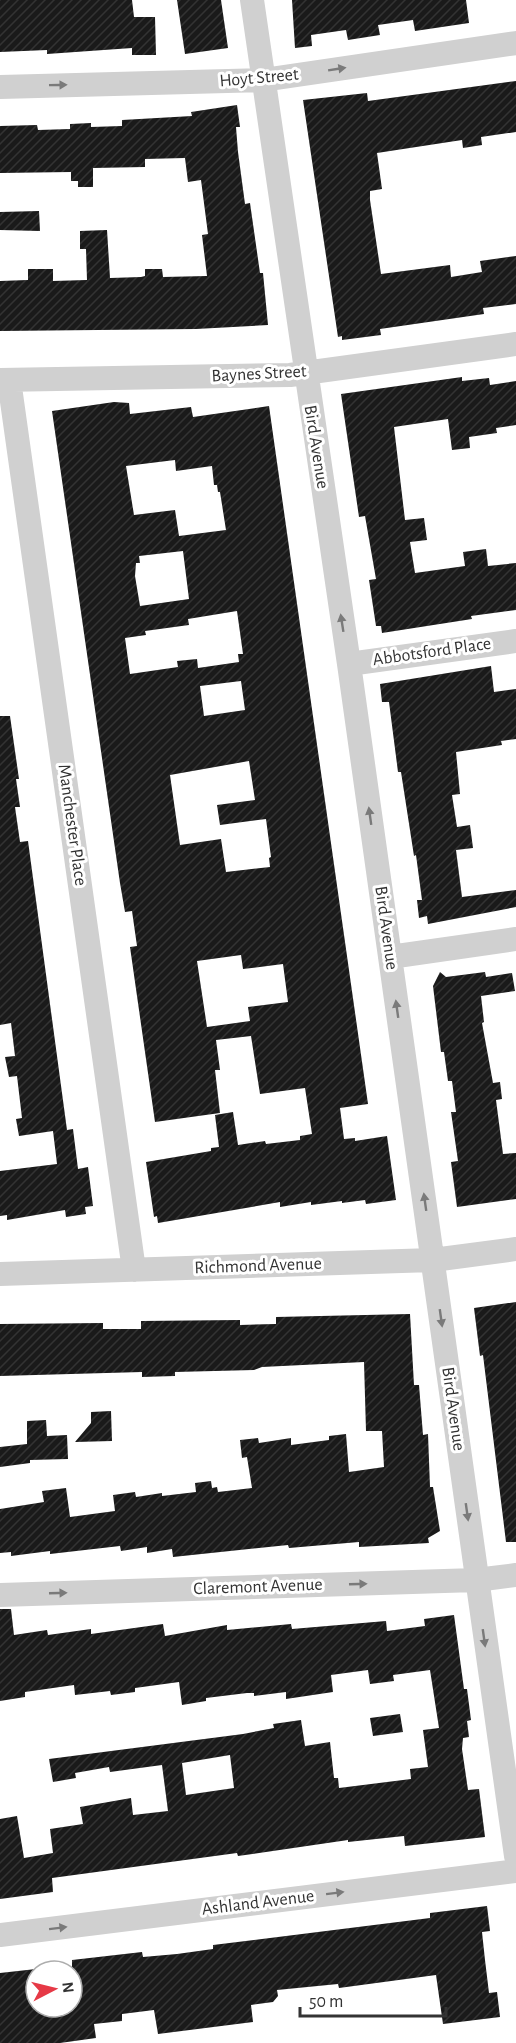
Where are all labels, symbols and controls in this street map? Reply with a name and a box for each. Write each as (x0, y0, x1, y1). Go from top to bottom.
one-way arrow (327, 65, 346, 74)
street label: Hoyt Street (219, 66, 300, 90)
one-way arrow (49, 81, 68, 90)
street label: Baynes Street (211, 363, 307, 385)
street label: Bird Avenue (300, 404, 332, 490)
one-way arrow (338, 614, 347, 633)
street label: Abbotsford Place (372, 635, 492, 669)
street label: Manchester Place (55, 763, 89, 887)
one-way arrow (365, 807, 375, 826)
street label: Bird Avenue (371, 885, 401, 971)
one-way arrow (393, 1000, 402, 1019)
one-way arrow (420, 1193, 429, 1212)
street label: Richmond Avenue (194, 1255, 322, 1277)
one-way arrow (436, 1309, 446, 1328)
street label: Bird Avenue (438, 1366, 468, 1452)
one-way arrow (462, 1502, 471, 1521)
street label: Claremont Avenue (193, 1576, 323, 1598)
one-way arrow (349, 1579, 368, 1588)
one-way arrow (49, 1589, 68, 1598)
one-way arrow (480, 1629, 489, 1648)
street label: Ashland Avenue (201, 1887, 315, 1919)
one-way arrow (326, 1889, 345, 1898)
one-way arrow (49, 1923, 68, 1932)
north arrow (24, 1959, 84, 2019)
scale bar (300, 1980, 446, 2018)
text: N (59, 1981, 77, 1994)
text: 50 m (309, 1993, 343, 2011)

